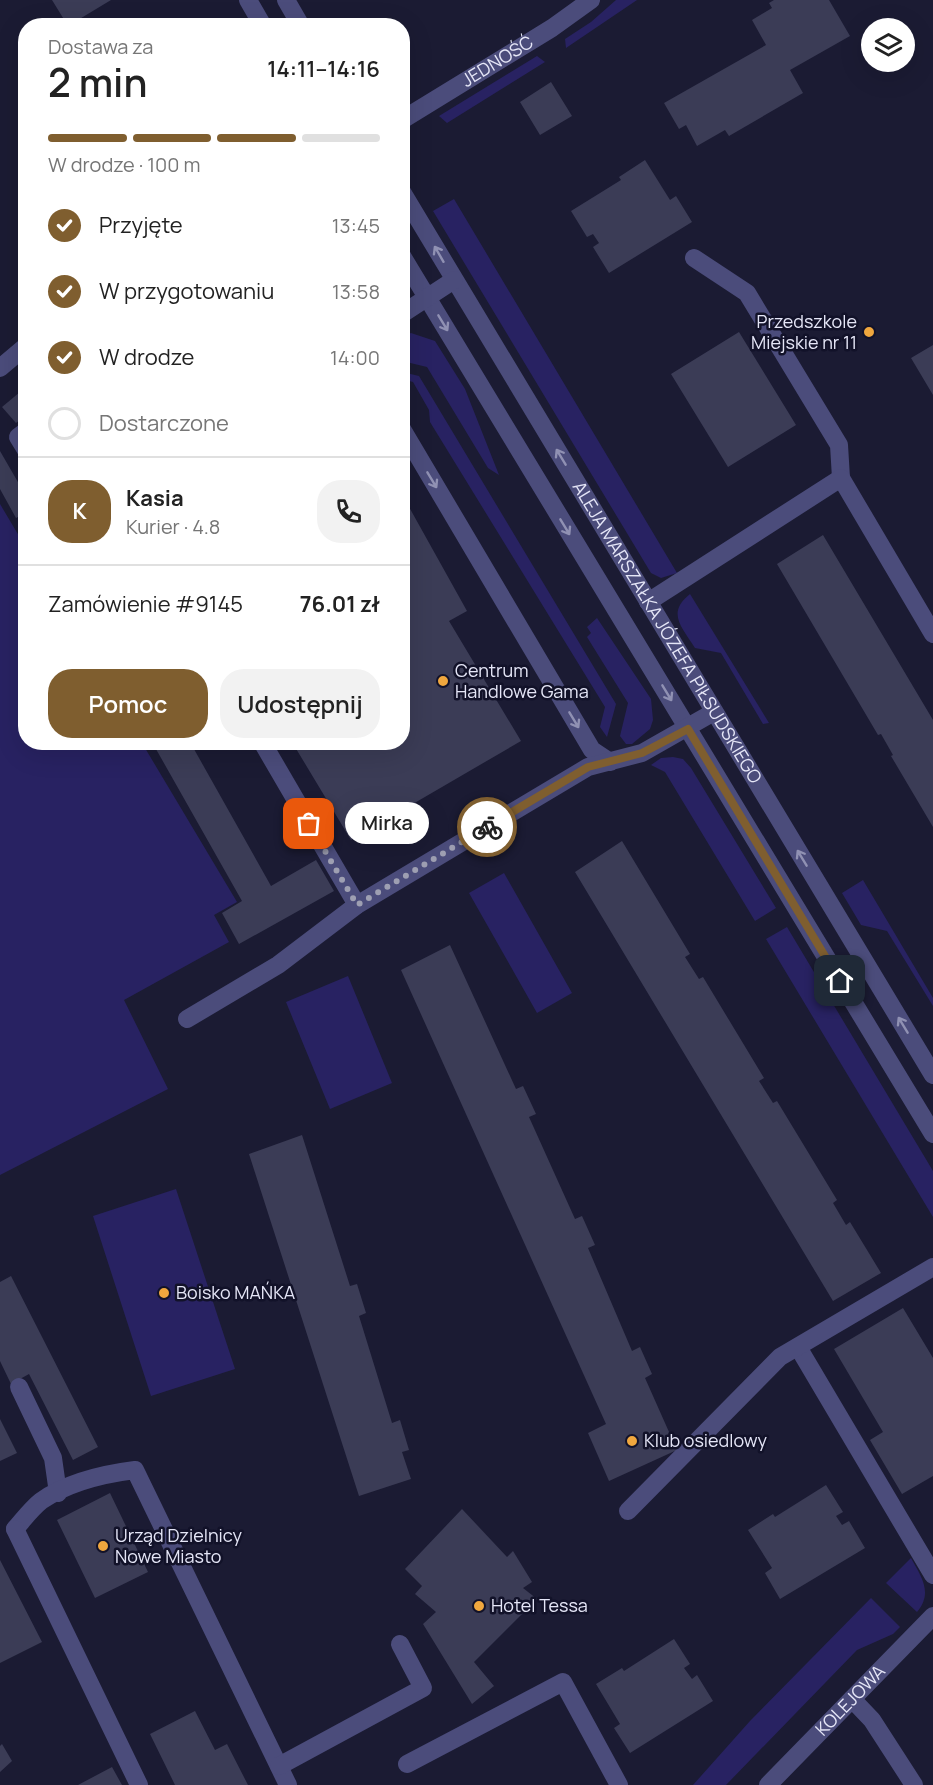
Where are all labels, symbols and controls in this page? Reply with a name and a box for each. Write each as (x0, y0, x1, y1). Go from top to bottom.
map controls (861, 18, 915, 72)
button: layers (861, 18, 915, 72)
street label: JEDNOŚĆ (457, 29, 537, 92)
text: Dostawa za (48, 33, 153, 60)
text: 14:11–14:16 (267, 54, 380, 84)
text: 2 min (48, 55, 147, 109)
text: W drodze · 100 m (48, 151, 200, 178)
icon: check (48, 209, 81, 242)
text: Przyjęte (99, 210, 183, 240)
text: 13:45 (332, 212, 380, 239)
one-way arrow (432, 245, 444, 262)
icon: check (48, 275, 81, 308)
text: W przygotowaniu (99, 276, 274, 306)
text: 13:58 (332, 278, 380, 305)
place label: Przedszkole Miejskie nr 11 (751, 309, 857, 354)
one-way arrow (438, 314, 450, 331)
marker: Przedszkole Miejskie nr 11 (862, 325, 876, 339)
icon: check (48, 341, 81, 374)
text: W drodze (99, 342, 194, 372)
text: 14:00 (330, 344, 380, 371)
text: Dostarczone (99, 408, 229, 438)
one-way arrow (554, 449, 566, 466)
one-way arrow (426, 471, 438, 488)
street label: ALEJA MARSZAŁKA JÓZEFA PIŁSUDSKIEGO (568, 476, 768, 788)
button: phone (317, 480, 380, 543)
text: Kasia (126, 483, 184, 513)
text: K (72, 496, 87, 526)
text: Kurier · 4.8 (126, 513, 220, 540)
one-way arrow (559, 518, 571, 535)
text: Zamówienie #9145 (48, 589, 243, 619)
text: 76.01 zł (300, 589, 380, 619)
place label: Centrum Handlowe Gama (455, 658, 589, 703)
button: Pomoc (48, 669, 208, 738)
button: Udostępnij (220, 669, 380, 738)
marker: Centrum Handlowe Gama (436, 674, 450, 688)
one-way arrow (661, 684, 673, 701)
one-way arrow (568, 711, 580, 728)
courier (457, 797, 517, 857)
pin (283, 798, 334, 849)
callout: Mirka (345, 803, 429, 845)
icon: bag (292, 807, 325, 840)
text: Mirka (361, 809, 413, 836)
icon: bike (471, 811, 504, 844)
one-way arrow (796, 850, 808, 867)
pin (814, 955, 865, 1006)
icon: home (823, 964, 856, 997)
one-way arrow (896, 1017, 908, 1034)
place label: Boisko MAŃKA (176, 1280, 296, 1304)
marker: Boisko MAŃKA (157, 1286, 171, 1300)
place label: Klub osiedlowy (644, 1428, 767, 1452)
marker: Klub osiedlowy (625, 1434, 639, 1448)
place label: Urząd Dzielnicy Nowe Miasto (115, 1523, 242, 1568)
marker: Urząd Dzielnicy Nowe Miasto (96, 1539, 110, 1553)
place label: Hotel Tessa (491, 1593, 588, 1617)
marker: Hotel Tessa (472, 1599, 486, 1613)
street label: KOLEJOWA (810, 1659, 890, 1741)

